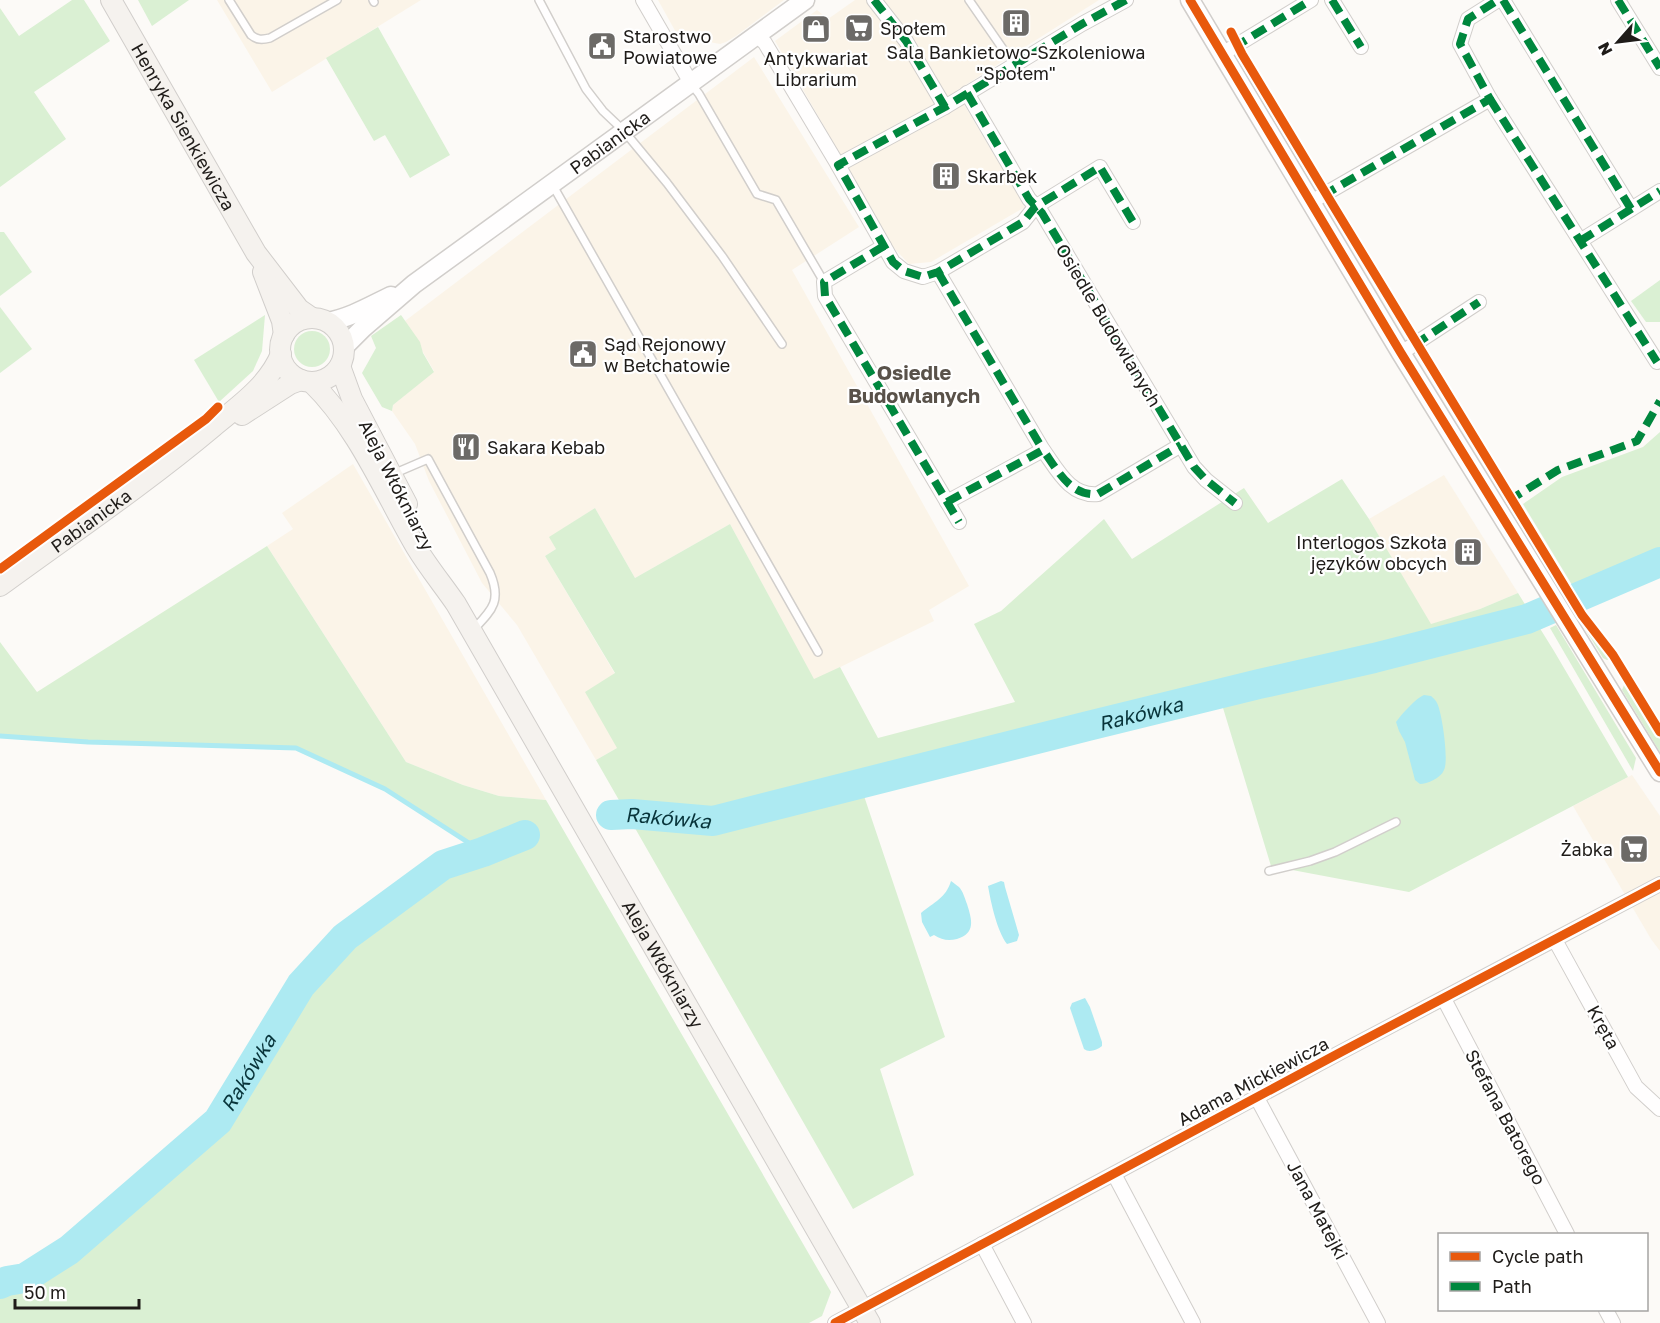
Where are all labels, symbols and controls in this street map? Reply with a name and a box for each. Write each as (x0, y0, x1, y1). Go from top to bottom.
building icon: Sala Bankietowo-Szkoleniowa "Społem" (1000, 7, 1032, 39)
supermarket icon: Społem (843, 12, 875, 44)
north arrow (1588, 12, 1648, 72)
shop icon: Antykwariat Librarium (800, 13, 832, 45)
place label: Społem (880, 17, 946, 39)
place label: Starostwo Powiatowe (623, 25, 717, 68)
public building icon: Starostwo Powiatowe (586, 30, 618, 62)
street label: Henryka Sienkiewicza (127, 39, 240, 214)
text: N (1593, 39, 1616, 59)
place label: Sala Bankietowo-Szkoleniowa "Społem" (887, 41, 1145, 84)
place label: Antykwariat Librarium (764, 47, 868, 90)
street label: Pabianicka (565, 105, 654, 178)
building icon: Skarbek (930, 160, 962, 192)
place label: Skarbek (967, 165, 1037, 187)
street label: Osiedle Budowlanych (1052, 240, 1166, 410)
place label: Sąd Rejonowy w Bełchatowie (604, 333, 730, 376)
public building icon: Sąd Rejonowy w Bełchatowie (567, 338, 599, 370)
district label: Osiedle Budowlanych (848, 360, 980, 407)
street label: Aleja Włókniarzy (355, 416, 439, 554)
restaurant icon: Sakara Kebab (450, 431, 482, 463)
place label: Sakara Kebab (487, 436, 605, 458)
street label: Pabianicka (46, 484, 135, 557)
place label: Interlogos Szkoła języków obcych (1296, 531, 1447, 574)
building icon: Interlogos Szkoła języków obcych (1452, 536, 1484, 568)
water label: Rakówka (1096, 691, 1186, 735)
water label: Rakówka (624, 802, 712, 833)
supermarket icon: Żabka (1618, 833, 1650, 865)
place label: Żabka (1561, 838, 1613, 860)
street label: Aleja Włókniarzy (618, 896, 709, 1032)
street label: Kręta (1583, 1001, 1625, 1053)
water label: Rakówka (215, 1029, 281, 1115)
street label: Adama Mickiewicza (1174, 1032, 1332, 1130)
street label: Stefana Batorego (1461, 1046, 1551, 1188)
street label: Jana Matejki (1283, 1157, 1353, 1263)
legend (1438, 1233, 1648, 1311)
text: Cycle path (1492, 1245, 1584, 1267)
scale bar (15, 1272, 140, 1310)
text: Path (1492, 1275, 1532, 1297)
text: 50 m (24, 1281, 66, 1303)

